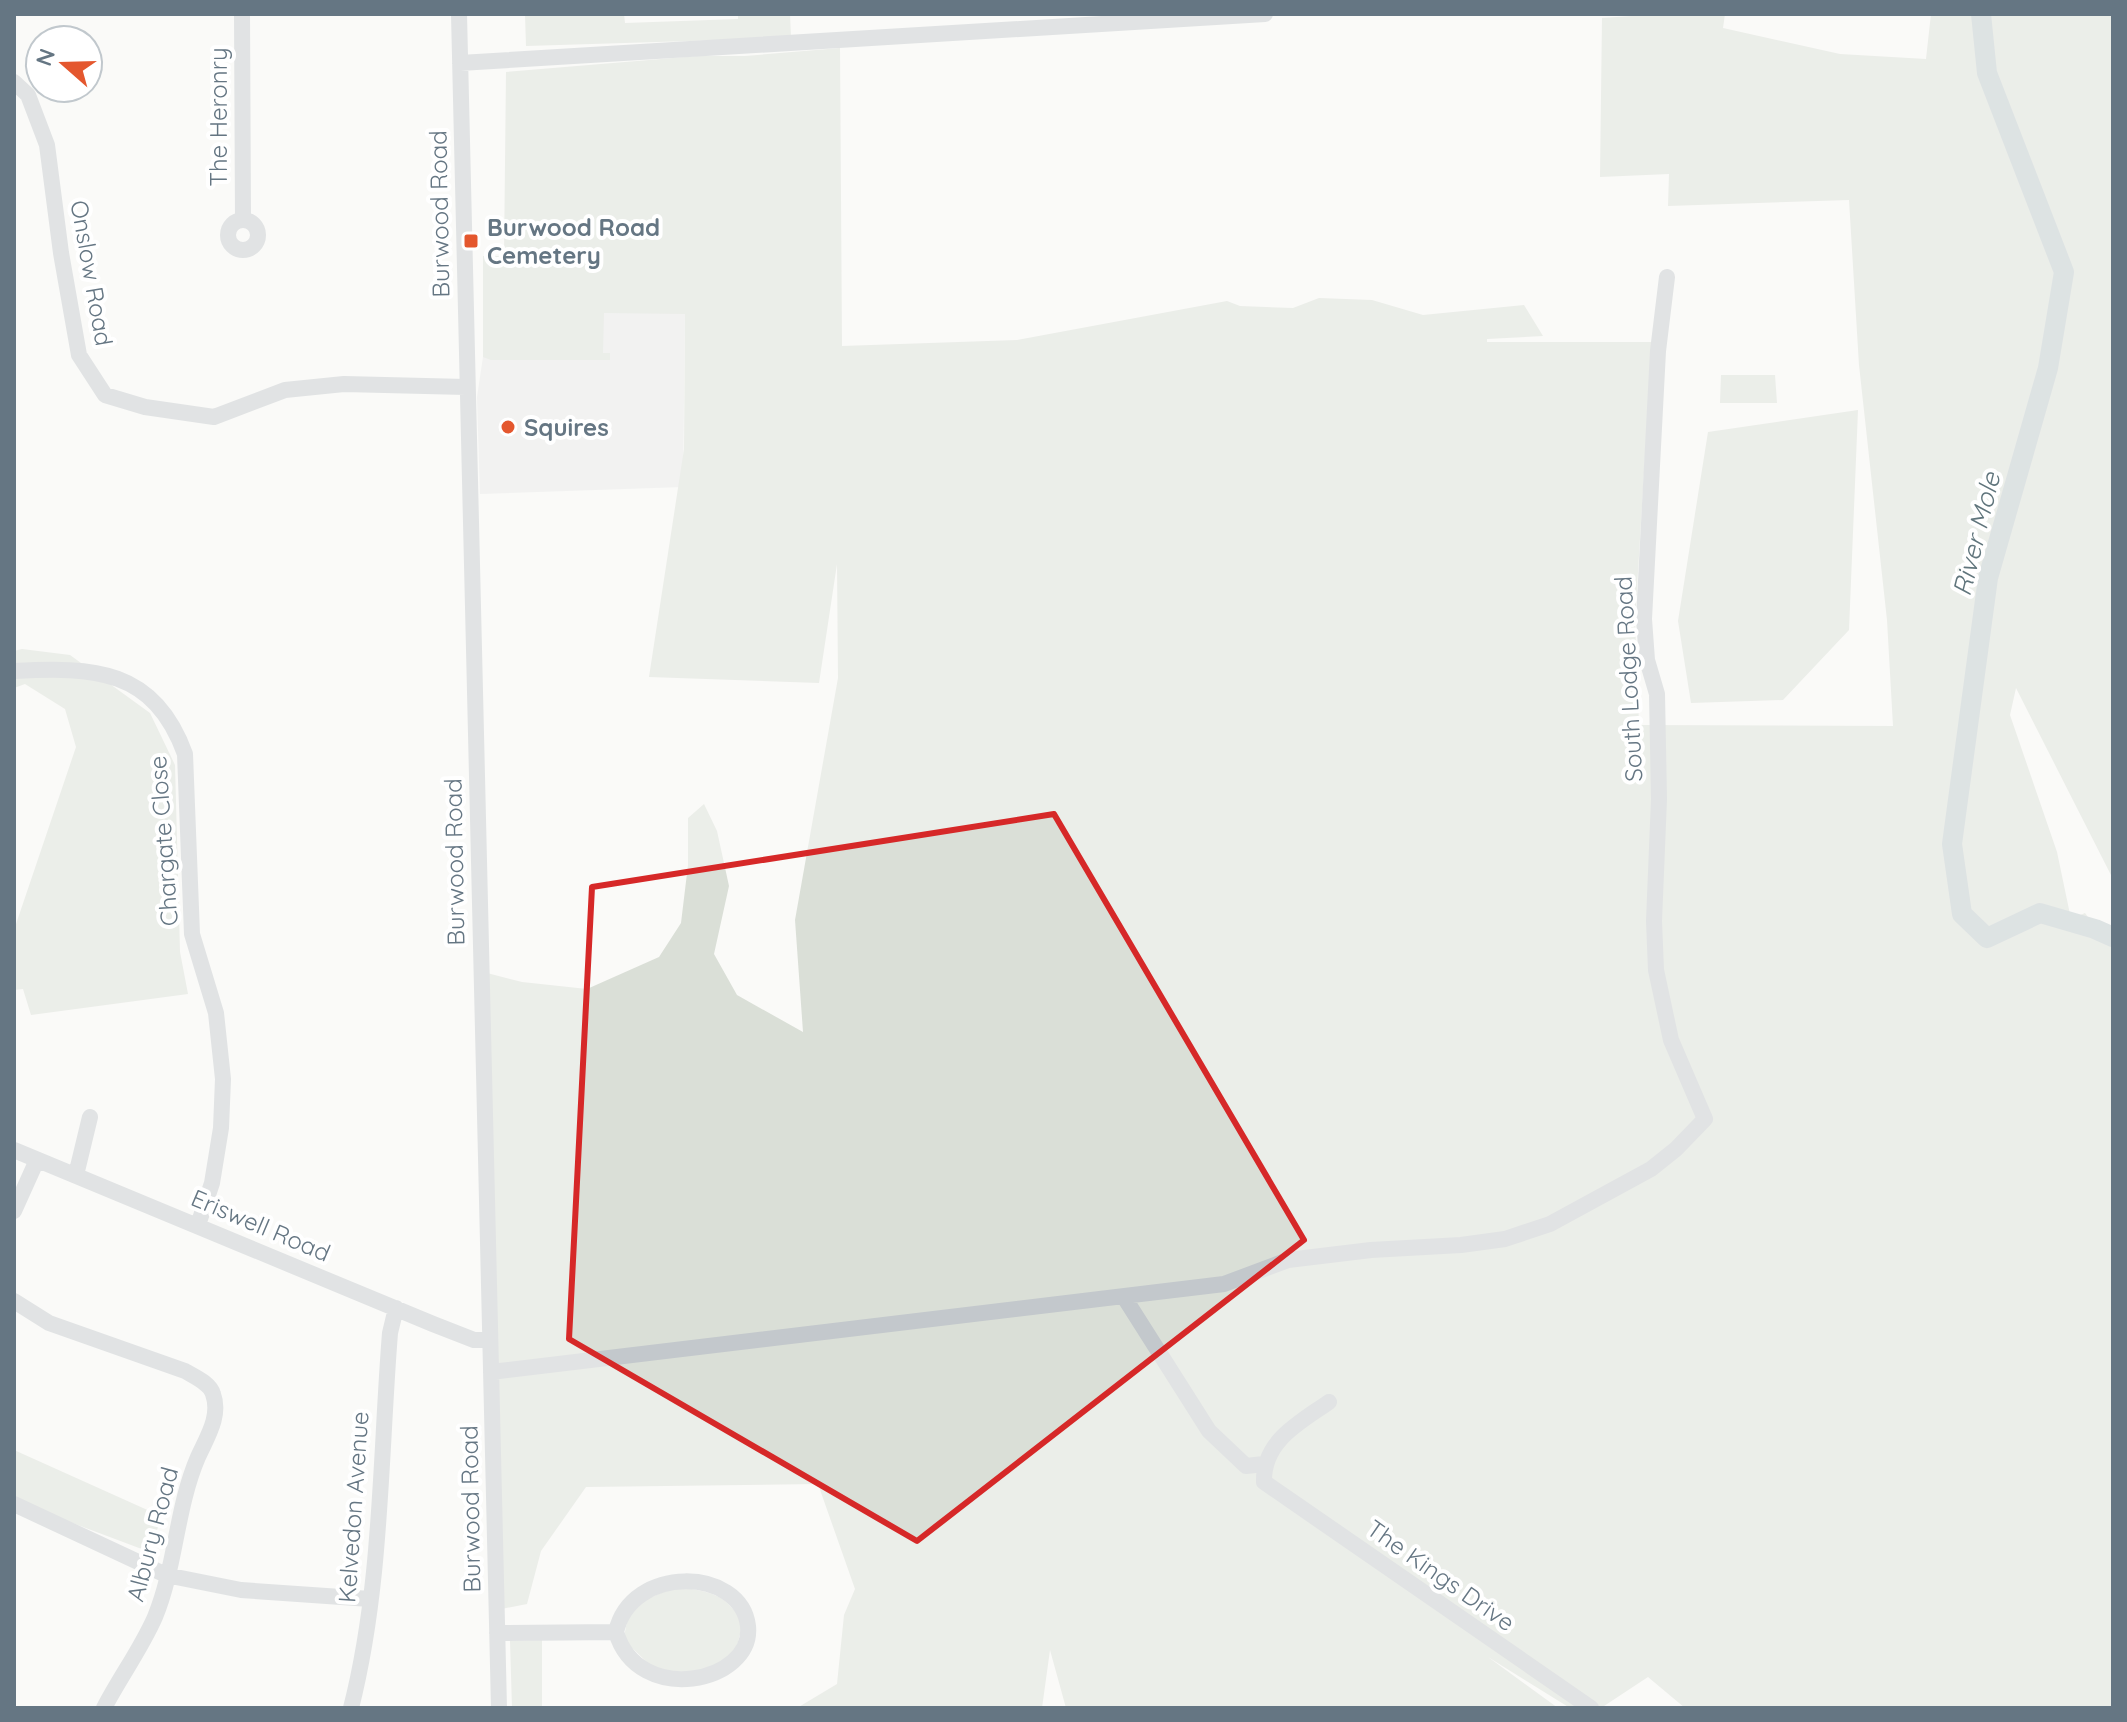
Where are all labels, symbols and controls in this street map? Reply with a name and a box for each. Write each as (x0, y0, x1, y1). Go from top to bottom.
north arrow (24, 24, 104, 104)
text: N (29, 45, 61, 70)
street label: The Heronry (203, 47, 233, 187)
street label: Burwood Road (423, 130, 455, 298)
street label: Onslow Road (64, 198, 120, 348)
place label: Burwood Road Cemetery (487, 212, 660, 270)
marker: Burwood Road Cemetery (462, 232, 480, 250)
place label: Squires (524, 412, 609, 442)
marker: Squires (499, 418, 517, 436)
water label: River Mole (1945, 468, 2008, 599)
street label: South Lodge Road (1608, 575, 1648, 783)
street label: Chargate Close (142, 755, 184, 927)
street label: Burwood Road (438, 778, 470, 946)
street label: Eriswell Road (187, 1182, 335, 1268)
street label: Kelvedon Avenue (331, 1410, 375, 1604)
street label: Burwood Road (454, 1425, 486, 1593)
street label: Albury Road (120, 1463, 184, 1605)
street label: The Kings Drive (1361, 1513, 1521, 1637)

